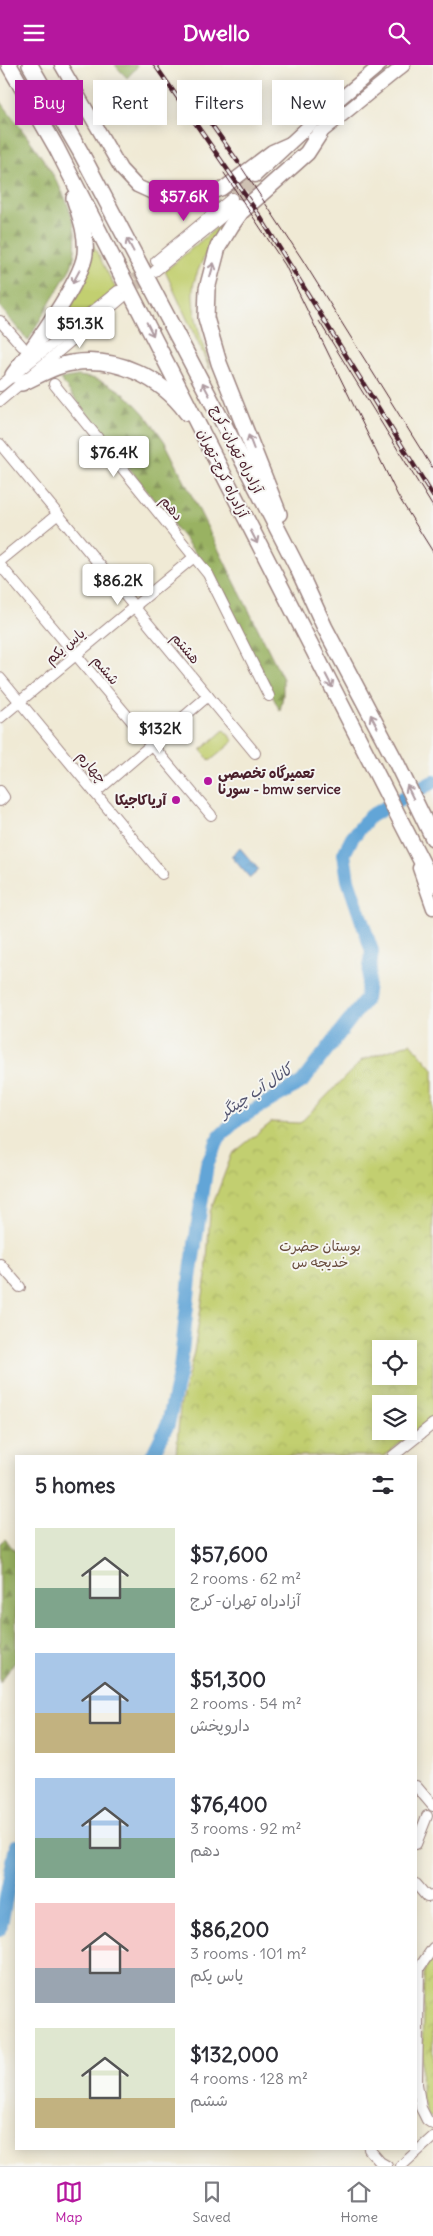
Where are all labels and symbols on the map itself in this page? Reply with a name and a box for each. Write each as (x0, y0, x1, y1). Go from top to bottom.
pin: $57.6K (143, 179, 225, 222)
one-way arrow (125, 238, 135, 253)
one-way arrow (207, 263, 217, 279)
one-way arrow (71, 269, 81, 283)
pin: $51.3K (39, 307, 121, 349)
one-way arrow (146, 321, 155, 336)
one-way arrow (201, 382, 210, 397)
street label: آزادراه تهران-کرج (206, 402, 267, 497)
street label: آزادراه کرج-تهران (193, 426, 252, 521)
pin: $76.4K (73, 435, 155, 478)
one-way arrow (245, 435, 255, 450)
street label: دهم (155, 492, 187, 525)
one-way arrow (250, 529, 259, 544)
pin: $86.2K (77, 563, 159, 606)
street label: یاس یکم (41, 624, 90, 669)
street label: هشتم (166, 629, 204, 669)
street label: ششم (87, 652, 124, 690)
one-way arrow (325, 673, 334, 688)
pin: $132K (125, 711, 195, 754)
one-way arrow (369, 714, 379, 729)
street label: چهارم (72, 747, 111, 788)
place label: تعمیرگاه تخصصی سورنا - bmw service (218, 764, 341, 799)
marker: تعمیرگاه تخصصی سورنا - bmw service (202, 775, 214, 787)
one-way arrow (405, 785, 414, 800)
place label: آریاکاجیکا (115, 791, 167, 809)
marker: آریاکاجیکا (170, 794, 182, 806)
water label: کانال آب چیتگر (214, 1058, 298, 1124)
park label: بوستان حضرت خدیجه س (279, 1237, 361, 1271)

